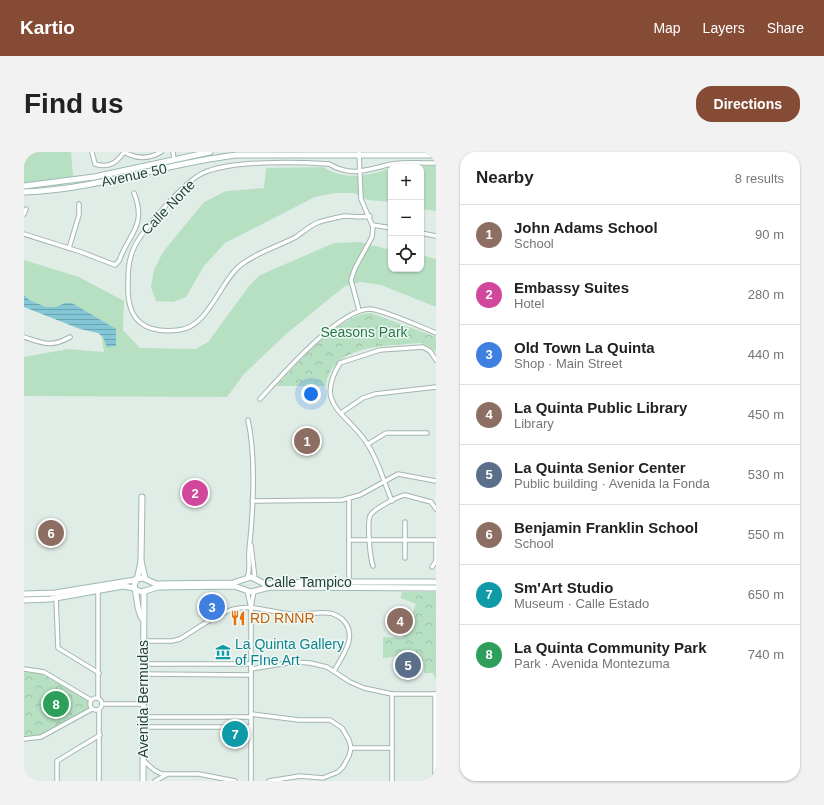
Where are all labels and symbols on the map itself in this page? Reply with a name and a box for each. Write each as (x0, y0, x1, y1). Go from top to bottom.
street label: Avenue 50 (100, 160, 168, 190)
street label: Calle Norte (138, 176, 198, 238)
park label: Seasons Park (320, 324, 409, 340)
your location (301, 384, 321, 404)
pin: 1 (294, 426, 320, 456)
pin: 2 (182, 478, 208, 508)
pin: 6 (38, 518, 64, 548)
street label: Calle Tampico (264, 574, 352, 590)
pin: 3 (199, 592, 225, 622)
pin: 4 (387, 606, 413, 636)
restaurant icon: RD RNNR (229, 609, 247, 627)
place label: RD RNNR (250, 610, 315, 626)
place label: La Quinta Gallery of FIne Art (235, 636, 344, 668)
street label: Avenida Bermudas (135, 640, 151, 758)
museum icon: La Quinta Gallery of FIne Art (214, 643, 232, 661)
pin: 5 (395, 650, 421, 680)
pin: 8 (43, 689, 69, 719)
pin: 7 (222, 719, 248, 749)

